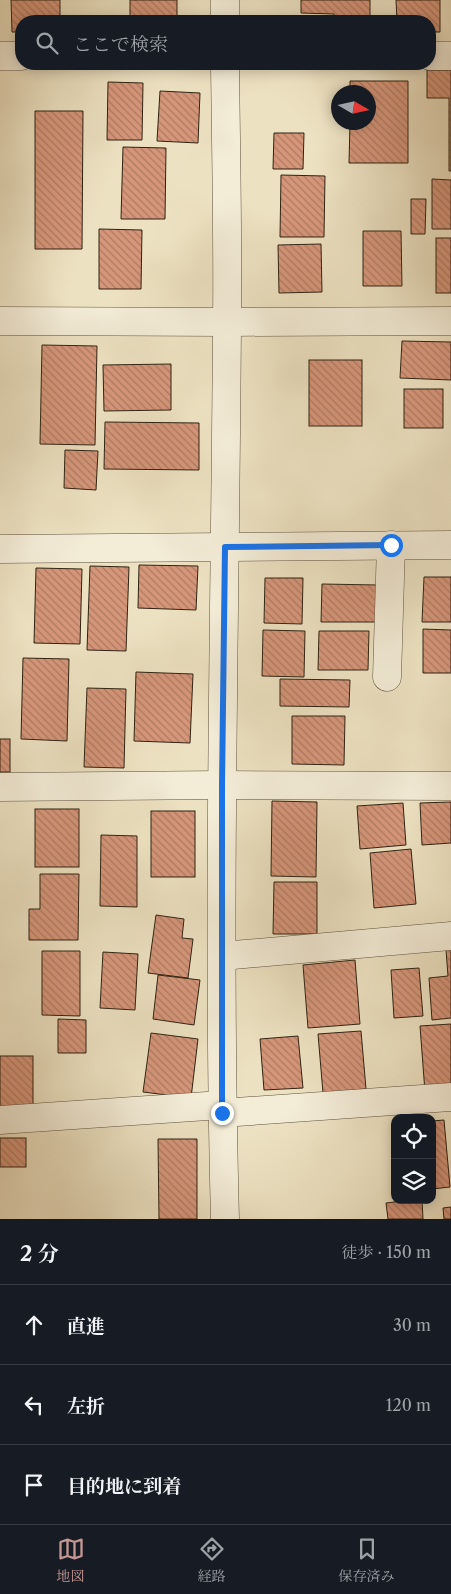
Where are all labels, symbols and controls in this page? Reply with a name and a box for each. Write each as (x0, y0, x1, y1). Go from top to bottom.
search box (15, 15, 436, 70)
icon: search (33, 29, 61, 57)
text: ここで検索 (73, 33, 168, 56)
north arrow (331, 85, 376, 130)
route start (380, 534, 403, 557)
route end (211, 1102, 234, 1125)
map controls (391, 1114, 436, 1204)
button: locate (391, 1114, 436, 1159)
button: layers (391, 1159, 436, 1204)
text: 2 分 (20, 1241, 59, 1266)
text: 徒歩 · 150 m (341, 1242, 431, 1262)
icon: ahead (20, 1311, 48, 1339)
text: 直進 (67, 1315, 105, 1338)
text: 30 m (393, 1315, 431, 1335)
icon: left (20, 1391, 48, 1419)
text: 左折 (67, 1395, 105, 1418)
text: 120 m (386, 1395, 431, 1415)
icon: arrive (20, 1471, 48, 1499)
text: 目的地に到着 (67, 1475, 181, 1498)
tab: 地図 (57, 1535, 85, 1585)
tab: 経路 (198, 1535, 226, 1585)
tab: 保存済み (339, 1535, 395, 1585)

